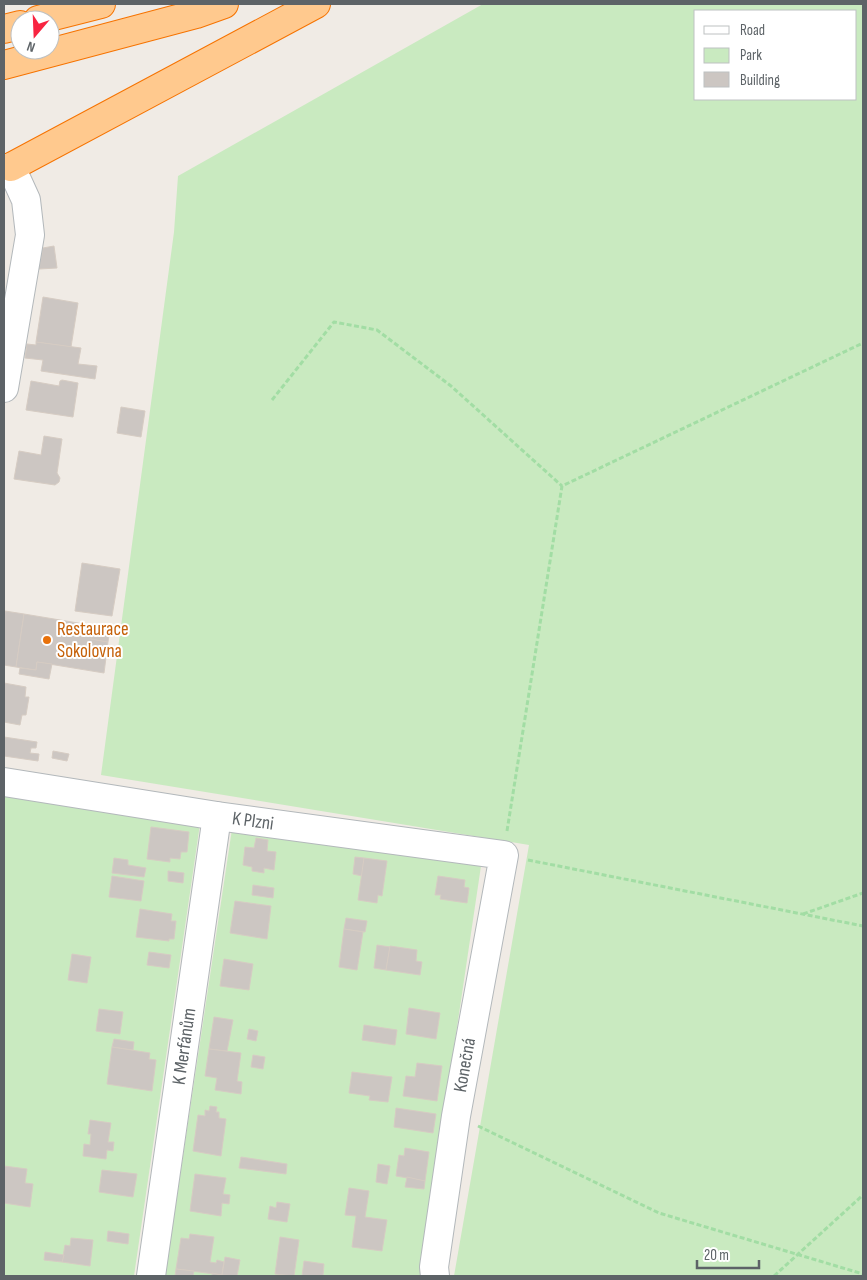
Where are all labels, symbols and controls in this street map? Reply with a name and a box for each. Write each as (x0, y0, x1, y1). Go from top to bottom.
north arrow (10, 10, 60, 60)
legend (694, 10, 857, 100)
text: Road (740, 21, 765, 40)
text: N (25, 38, 37, 56)
text: Park (740, 46, 762, 65)
text: Building (740, 71, 780, 90)
place label: Restaurace Sokolovna (57, 618, 129, 663)
marker: Restaurace Sokolovna (41, 634, 53, 646)
street label: K Plzni (231, 807, 275, 835)
street label: K Merfánům (167, 1006, 201, 1086)
street label: Konečná (449, 1036, 481, 1094)
scale bar (697, 1238, 760, 1270)
text: 20 m (704, 1246, 729, 1265)

